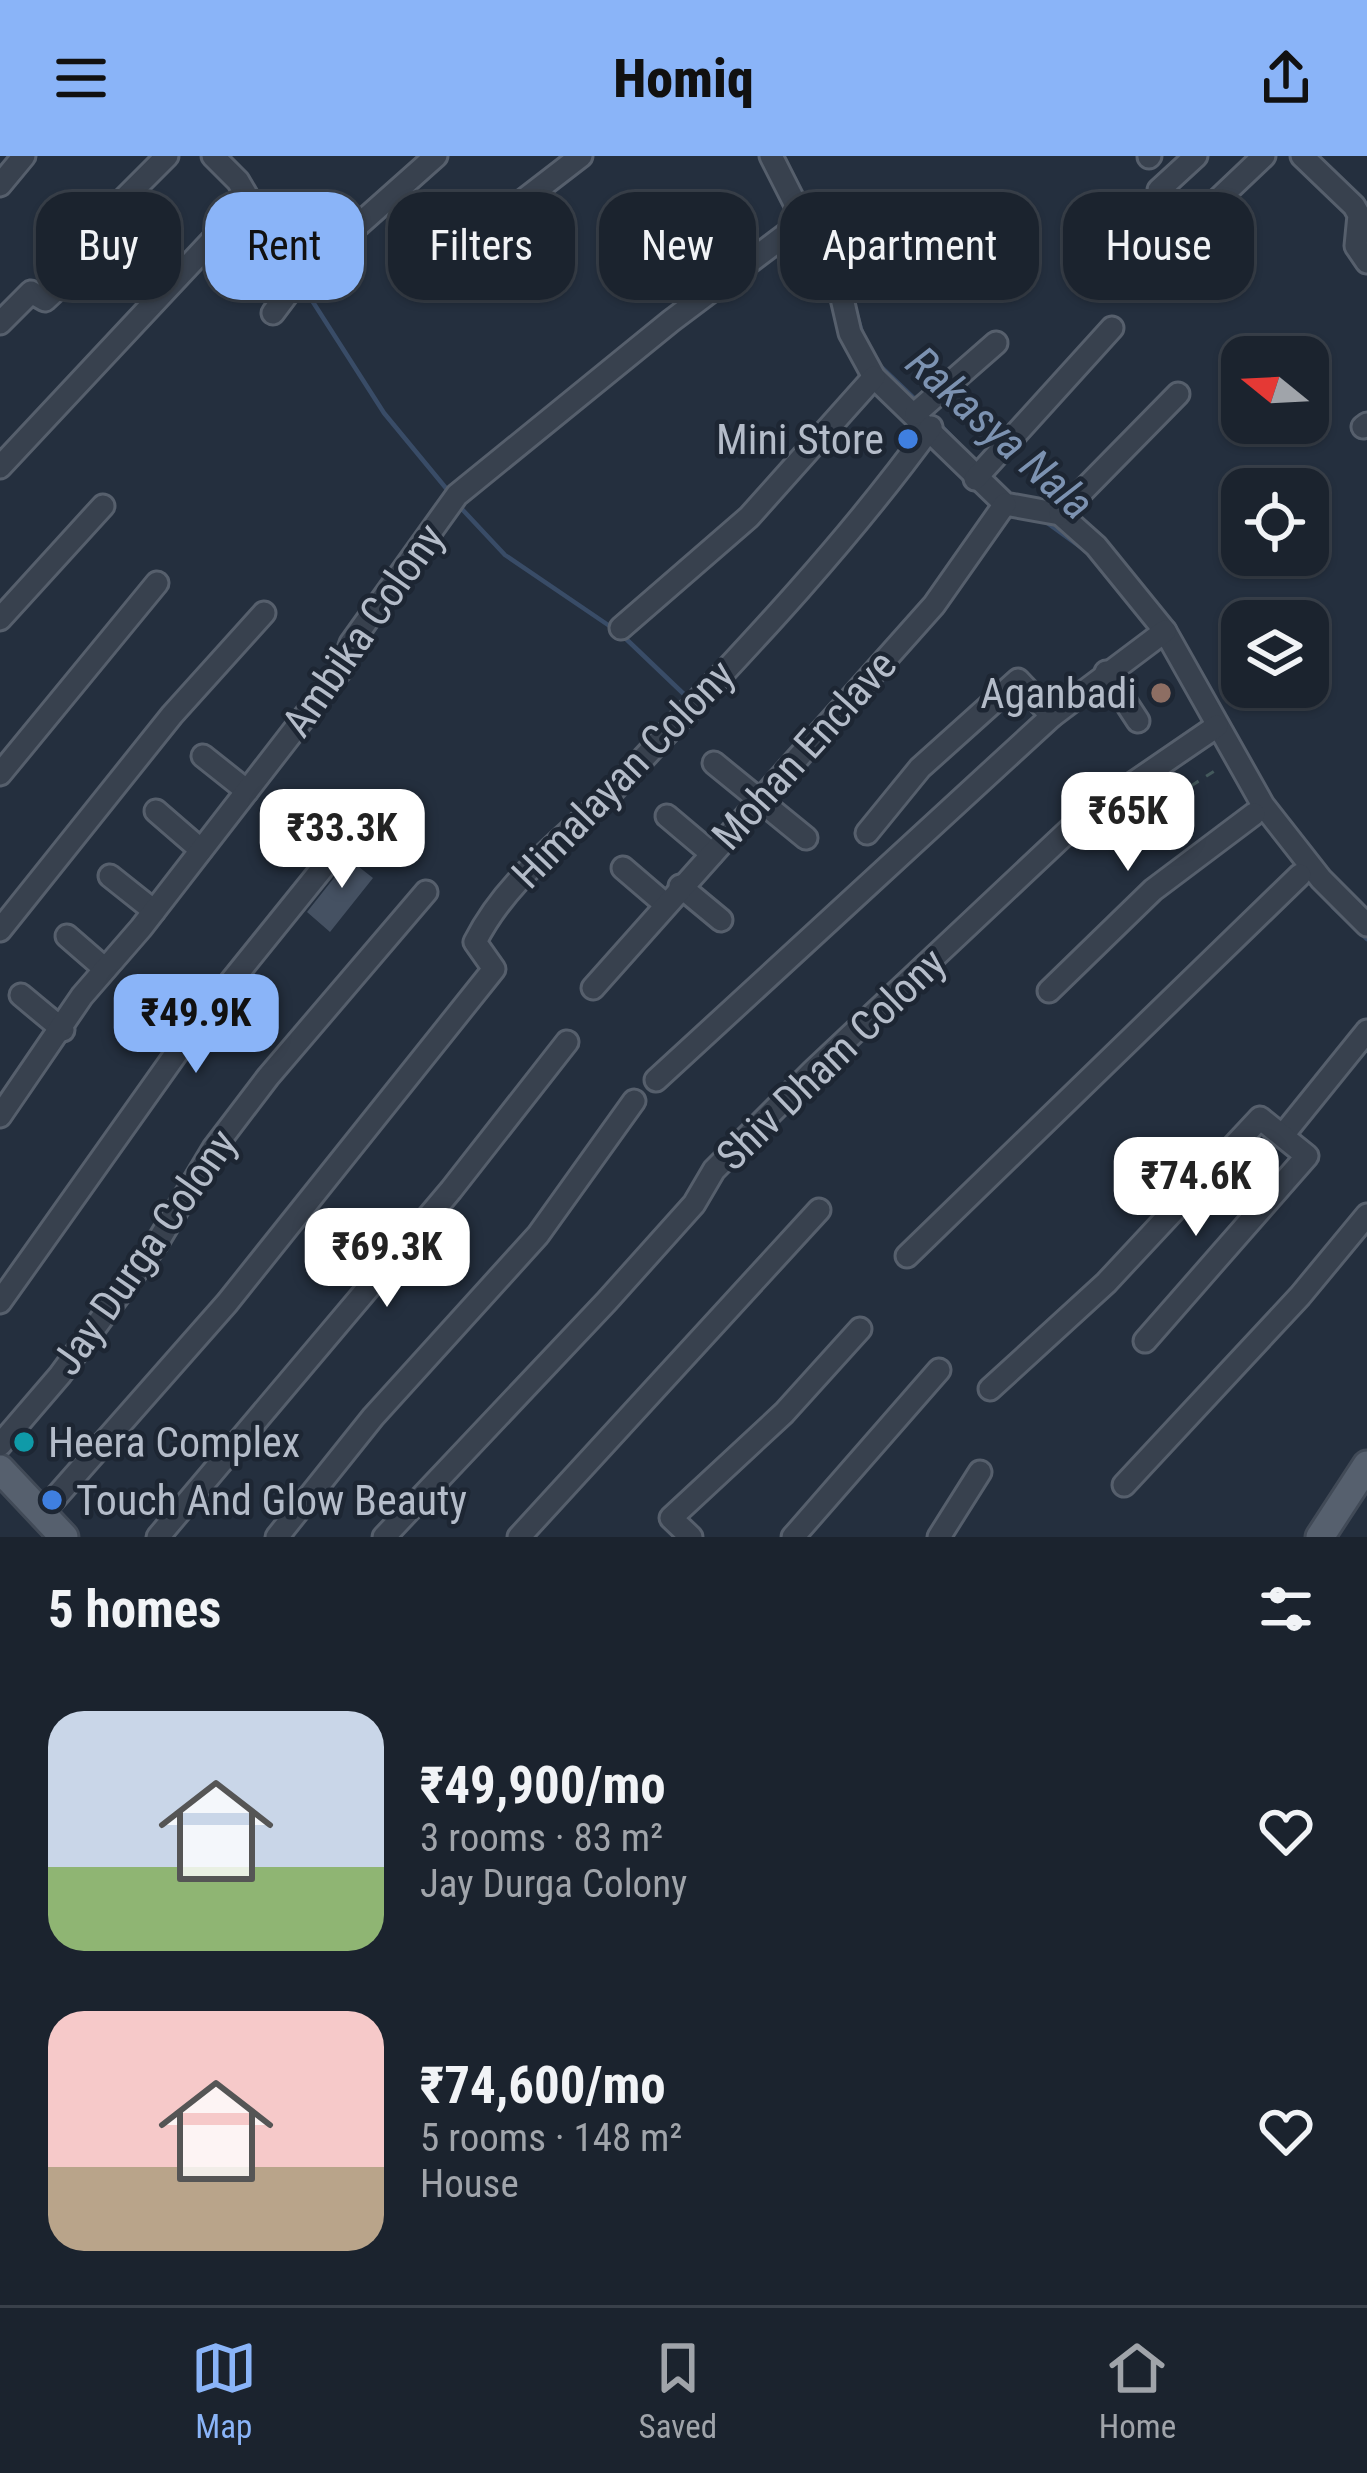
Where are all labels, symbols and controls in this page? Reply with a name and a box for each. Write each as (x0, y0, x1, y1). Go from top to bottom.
icon: menu (48, 45, 114, 111)
icon: share (1253, 45, 1319, 111)
text: Homiq (613, 47, 754, 110)
chip: Buy (36, 192, 181, 300)
chip: Rent (205, 192, 364, 300)
chip: Filters (388, 192, 575, 300)
chip: New (599, 192, 756, 300)
chip: Apartment (780, 192, 1039, 300)
chip: House (1063, 192, 1254, 300)
water label: Rakasya Nala (896, 336, 1104, 530)
north arrow (1221, 336, 1329, 444)
map controls (1221, 336, 1329, 708)
place label: Mini Store (716, 415, 884, 464)
marker: Mini Store (895, 426, 921, 452)
button: locate (1221, 468, 1329, 576)
street label: Ambika Colony (272, 514, 454, 746)
button: layers (1221, 600, 1329, 708)
street label: Mohan Enclave (702, 640, 906, 860)
street label: Himalayan Colony (502, 650, 744, 898)
place label: Aganbadi (980, 669, 1137, 718)
marker: Aganbadi (1148, 680, 1174, 706)
pin: ₹65K (1057, 772, 1199, 874)
text: ₹65K (1088, 788, 1168, 834)
pin: ₹33.3K (244, 789, 440, 891)
text: ₹33.3K (287, 805, 397, 851)
street label: Shiv Dham Colony (707, 938, 955, 1180)
pin: ₹49.9K (98, 974, 294, 1076)
text: ₹49.9K (141, 990, 251, 1036)
street label: Jay Durga Colony (41, 1120, 247, 1384)
pin: ₹74.6K (1098, 1137, 1294, 1239)
text: ₹74.6K (1141, 1153, 1251, 1199)
pin: ₹69.3K (289, 1208, 485, 1310)
text: ₹69.3K (332, 1224, 442, 1270)
place label: Heera Complex (48, 1418, 300, 1467)
marker: Heera Complex (11, 1429, 37, 1455)
place label: Touch And Glow Beauty (76, 1476, 467, 1525)
marker: Touch And Glow Beauty (39, 1487, 65, 1513)
icon: filters (1253, 1576, 1319, 1642)
text: 5 homes (48, 1580, 221, 1639)
text: ₹49,900/mo (420, 1756, 666, 1815)
icon: home (144, 1759, 288, 1903)
icon: heart (1253, 1798, 1319, 1864)
text: 3 rooms · 83 m² (420, 1815, 663, 1861)
text: Jay Durga Colony (420, 1861, 687, 1907)
text: ₹74,600/mo (420, 2056, 666, 2115)
icon: home (144, 2059, 288, 2203)
icon: heart (1253, 2098, 1319, 2164)
text: 5 rooms · 148 m² (420, 2115, 682, 2161)
text: House (420, 2161, 519, 2207)
tab: Map (191, 2335, 257, 2446)
tab: Saved (639, 2335, 717, 2446)
tab: Home (1099, 2335, 1176, 2446)

